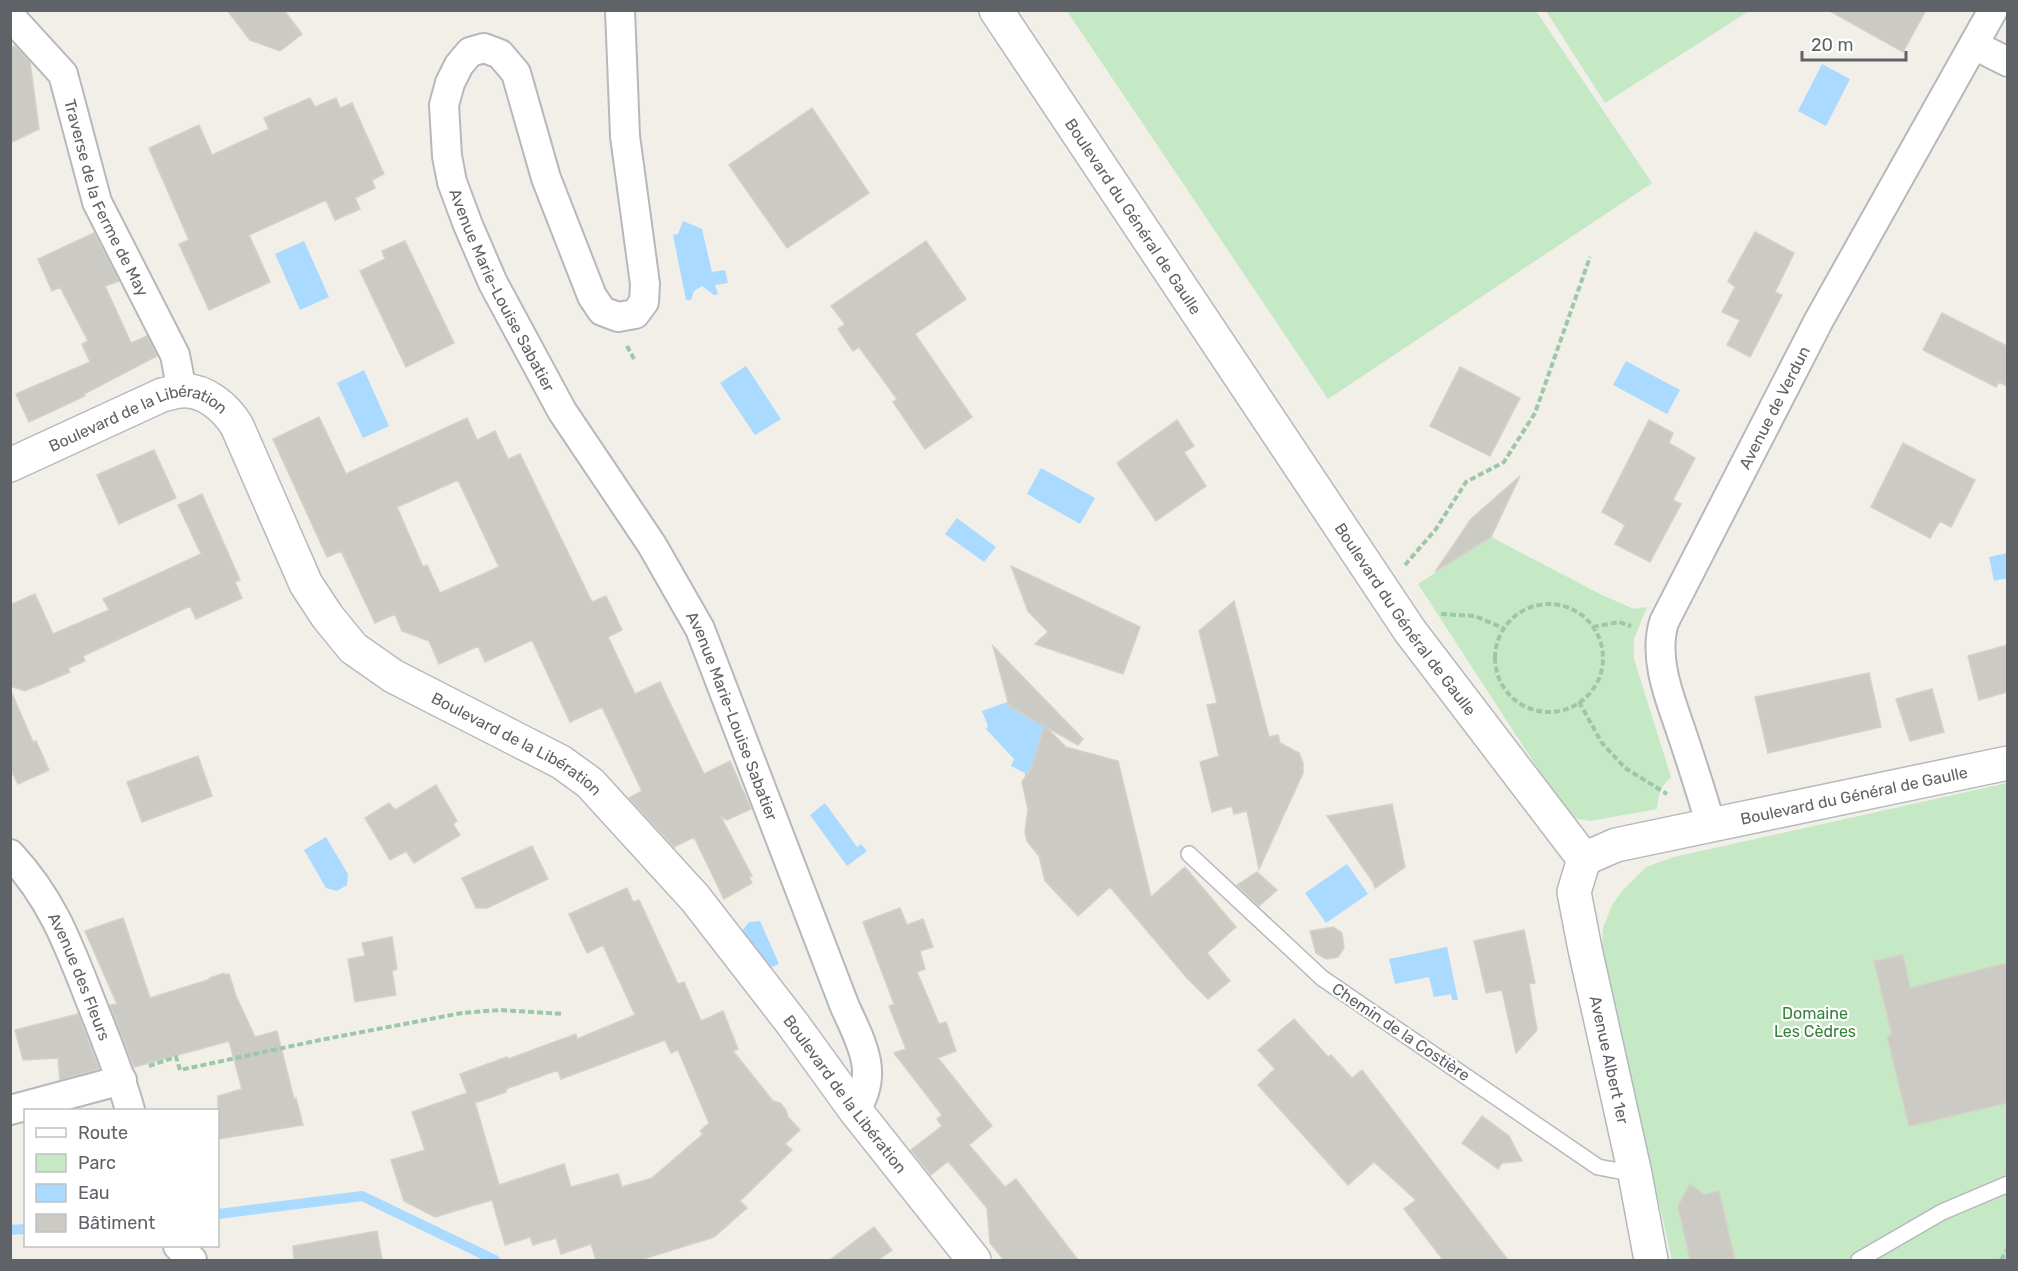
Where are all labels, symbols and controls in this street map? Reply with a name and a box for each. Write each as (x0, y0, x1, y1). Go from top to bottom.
scale bar (1802, 24, 1906, 62)
text: 20 m (1811, 34, 1853, 56)
street label: Traverse de la Ferme de May (61, 97, 153, 299)
street label: Boulevard du Général de Gaulle (1061, 115, 1206, 318)
street label: Avenue Marie-Louise Sabatier (446, 186, 559, 395)
street label: Avenue de Verdun (1735, 343, 1813, 472)
street label: Boulevard de la Libération (45, 381, 232, 455)
street label: Boulevard du Général de Gaulle (1331, 519, 1480, 719)
street label: Avenue Marie-Louise Sabatier (682, 608, 782, 823)
street label: Boulevard de la Libération (428, 688, 606, 799)
street label: Boulevard du Général de Gaulle (1739, 762, 1969, 828)
street label: Avenue des Fleurs (44, 909, 115, 1043)
street label: Chemin de la Costière (1329, 979, 1474, 1085)
street label: Avenue Albert 1er (1586, 994, 1633, 1126)
park label: Domaine Les Cèdres (1774, 1004, 1856, 1041)
street label: Boulevard de la Libération (780, 1011, 911, 1177)
legend (24, 1109, 219, 1247)
text: Route (78, 1122, 128, 1144)
text: Parc (78, 1152, 116, 1174)
text: Eau (78, 1182, 110, 1204)
text: Bâtiment (78, 1212, 155, 1234)

